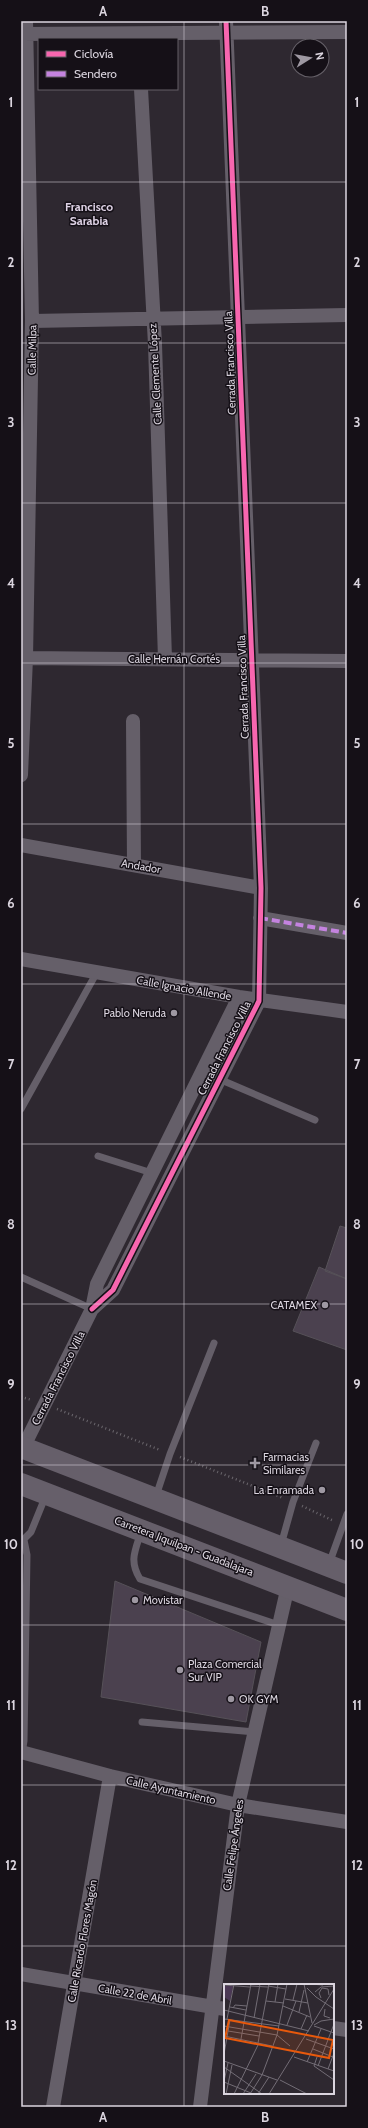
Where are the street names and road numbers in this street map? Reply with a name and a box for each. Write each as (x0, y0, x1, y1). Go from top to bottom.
street label: Cerrada Francisco Villa (221, 310, 239, 415)
street label: Calle Clemente López (145, 323, 165, 425)
street label: Calle Milpa (25, 324, 39, 375)
street label: Cerrada Francisco Villa (234, 634, 252, 739)
street label: Calle Hernán Cortés (128, 652, 220, 666)
street label: Andador (120, 856, 162, 876)
street label: Calle Ignacio Allende (135, 973, 233, 1003)
street label: Cerrada Francisco Villa (194, 998, 254, 1097)
street label: Cerrada Francisco Villa (28, 1328, 88, 1427)
street label: Carretera Jiquilpan - Guadalajara (112, 1513, 256, 1579)
street label: Calle Ayuntamiento (125, 1773, 217, 1807)
street label: Calle Felipe Ángeles (220, 1798, 246, 1892)
street label: Calle Ricardo Flores Magón (64, 1878, 100, 2004)
street label: Calle 22 de Abril (97, 1981, 173, 2007)

